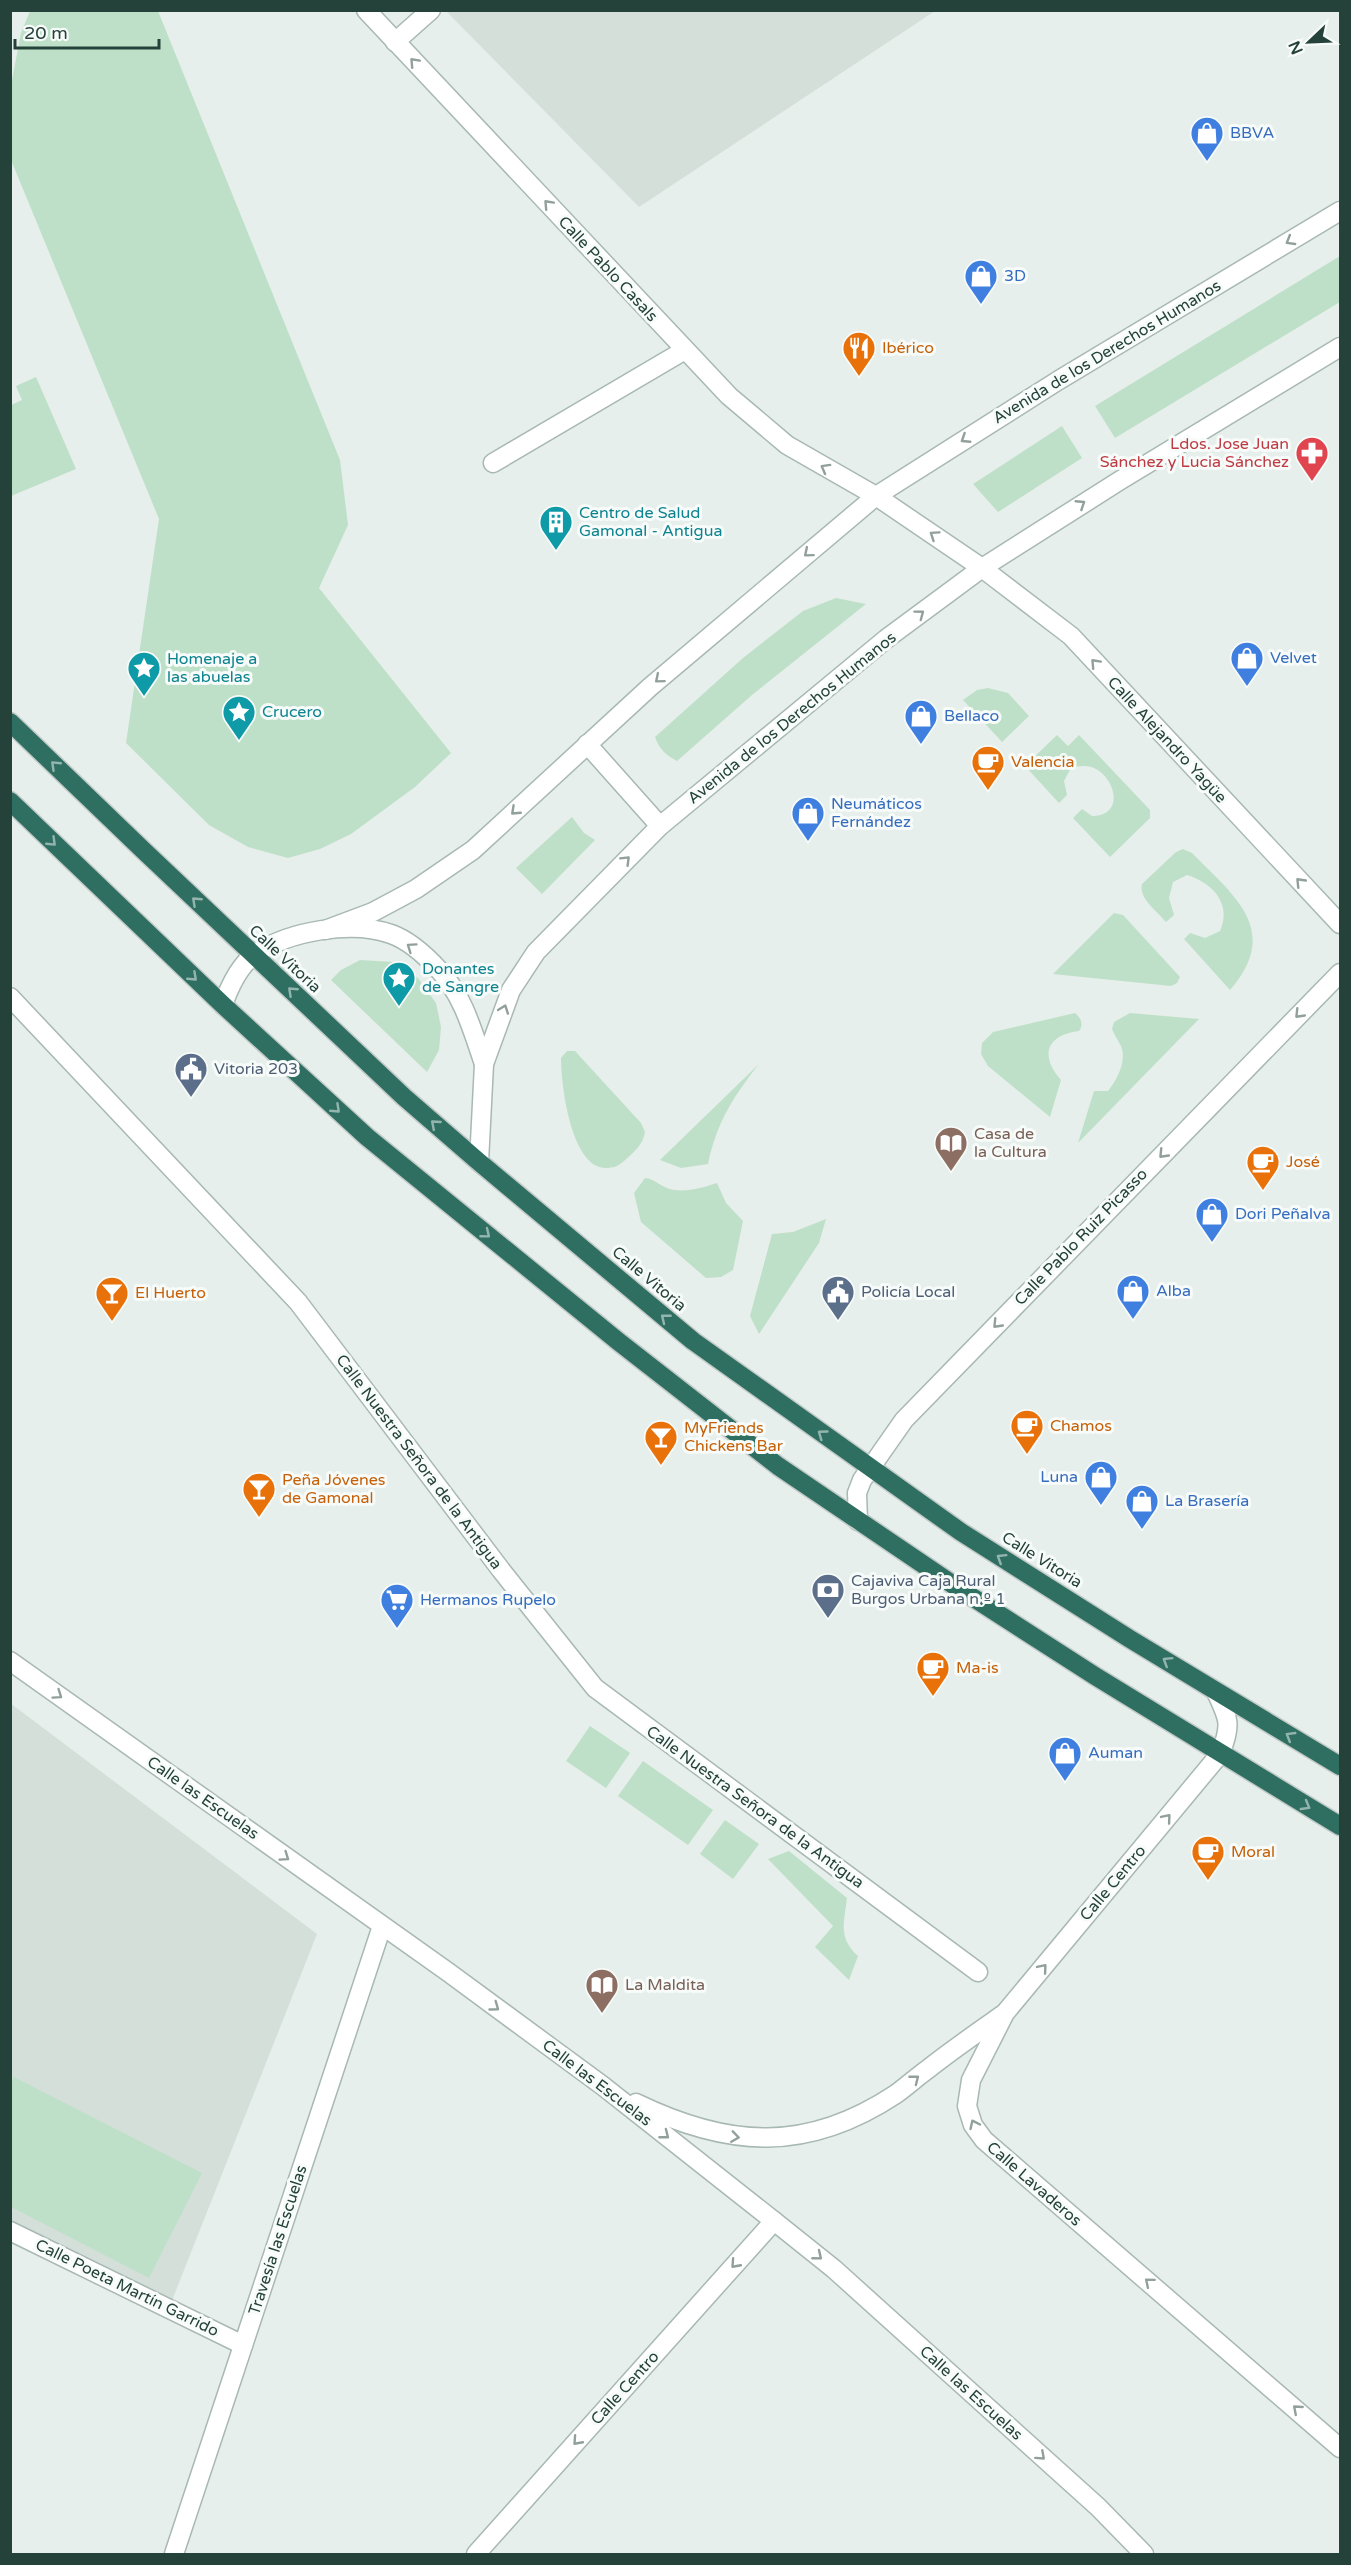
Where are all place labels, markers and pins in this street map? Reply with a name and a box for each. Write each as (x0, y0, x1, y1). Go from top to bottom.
shop icon: BBVA (1189, 115, 1225, 162)
place label: BBVA (1230, 123, 1274, 143)
shop icon: 3D (963, 258, 999, 305)
place label: 3D (1004, 266, 1026, 286)
restaurant icon: Ibérico (841, 330, 877, 377)
place label: Ibérico (882, 338, 934, 358)
place label: Ldos. Jose Juan Sánchez y Lucia Sánchez (1100, 434, 1289, 472)
pharmacy icon: Ldos. Jose Juan Sánchez y Lucia Sánchez (1294, 435, 1330, 482)
place label: Centro de Salud Gamonal - Antigua (579, 503, 722, 541)
building icon: Centro de Salud Gamonal - Antigua (538, 504, 574, 551)
shop icon: Velvet (1229, 640, 1265, 687)
place label: Velvet (1270, 648, 1317, 668)
place label: Homenaje a las abuelas (167, 649, 257, 687)
place icon: Homenaje a las abuelas (126, 650, 162, 697)
place icon: Crucero (221, 694, 257, 741)
shop icon: Bellaco (903, 698, 939, 745)
place label: Crucero (262, 702, 322, 722)
place label: Bellaco (944, 706, 999, 726)
cafe icon: Valencia (970, 744, 1006, 791)
place label: Valencia (1011, 752, 1075, 772)
place label: Neumáticos Fernández (831, 794, 922, 832)
shop icon: Neumáticos Fernández (790, 795, 826, 842)
place label: Donantes de Sangre (422, 959, 499, 997)
place icon: Donantes de Sangre (381, 960, 417, 1007)
public building icon: Vitoria 203 (173, 1051, 209, 1098)
place label: Vitoria 203 (214, 1059, 298, 1079)
place label: Casa de la Cultura (974, 1124, 1047, 1162)
library icon: Casa de la Cultura (933, 1125, 969, 1172)
cafe icon: José (1245, 1144, 1281, 1191)
place label: José (1286, 1152, 1320, 1172)
shop icon: Dori Peñalva (1194, 1196, 1230, 1243)
place label: Dori Peñalva (1235, 1204, 1330, 1224)
shop icon: Alba (1115, 1273, 1151, 1320)
public building icon: Policía Local (820, 1274, 856, 1321)
bar icon: El Huerto (94, 1275, 130, 1322)
place label: Alba (1156, 1281, 1191, 1301)
place label: Policía Local (861, 1282, 955, 1302)
place label: El Huerto (135, 1283, 206, 1303)
cafe icon: Chamos (1009, 1408, 1045, 1455)
place label: Chamos (1050, 1416, 1112, 1436)
place label: MyFriends Chickens Bar (684, 1418, 784, 1456)
bar icon: MyFriends Chickens Bar (643, 1419, 679, 1466)
shop icon: Luna (1083, 1459, 1119, 1506)
place label: Luna (1040, 1467, 1078, 1487)
place label: Peña Jóvenes de Gamonal (282, 1470, 385, 1508)
bar icon: Peña Jóvenes de Gamonal (241, 1471, 277, 1518)
shop icon: La Brasería (1124, 1483, 1160, 1530)
place label: La Brasería (1165, 1491, 1249, 1511)
place label: Cajaviva Caja Rural Burgos Urbana n.º 1 (851, 1571, 1006, 1609)
bank icon: Cajaviva Caja Rural Burgos Urbana n.º 1 (810, 1572, 846, 1619)
supermarket icon: Hermanos Rupelo (379, 1582, 415, 1629)
place label: Hermanos Rupelo (420, 1590, 556, 1610)
cafe icon: Ma-is (915, 1650, 951, 1697)
place label: Ma-is (956, 1658, 999, 1678)
shop icon: Auman (1047, 1735, 1083, 1782)
place label: Auman (1088, 1743, 1143, 1763)
cafe icon: Moral (1190, 1834, 1226, 1881)
place label: Moral (1231, 1842, 1275, 1862)
library icon: La Maldita (584, 1967, 620, 2014)
place label: La Maldita (625, 1975, 705, 1995)

